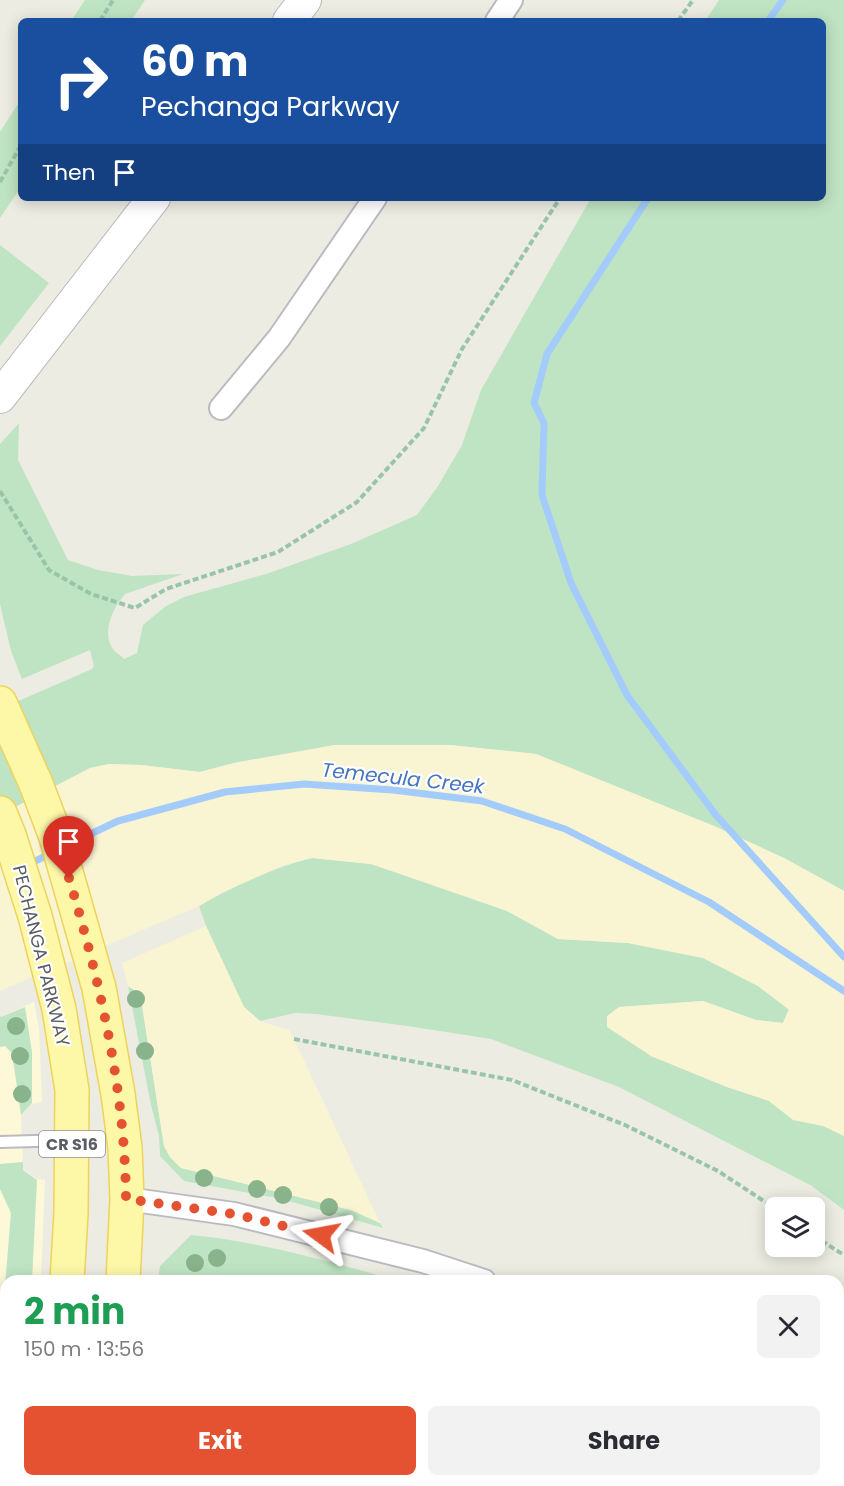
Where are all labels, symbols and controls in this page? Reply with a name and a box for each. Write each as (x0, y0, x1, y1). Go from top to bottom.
text: 60 m (141, 32, 249, 91)
icon: right (42, 42, 120, 120)
text: Pechanga Parkway (141, 88, 400, 125)
icon: arrive (108, 156, 141, 189)
text: Then (42, 157, 96, 188)
water label: Temecula Creek (320, 756, 487, 801)
pin (43, 816, 94, 878)
icon: arrive (52, 825, 85, 858)
street label: PECHANGA PARKWAY (7, 863, 76, 1050)
road number: CR S16 (39, 1131, 105, 1157)
map controls (765, 1197, 825, 1257)
button: layers (765, 1197, 825, 1257)
position arrow (289, 1203, 353, 1267)
text: 2 min (24, 1286, 125, 1337)
button: close (757, 1295, 820, 1358)
text: 150 m · 13:56 (24, 1335, 144, 1363)
button: Exit (24, 1406, 416, 1475)
button: Share (428, 1406, 820, 1475)

